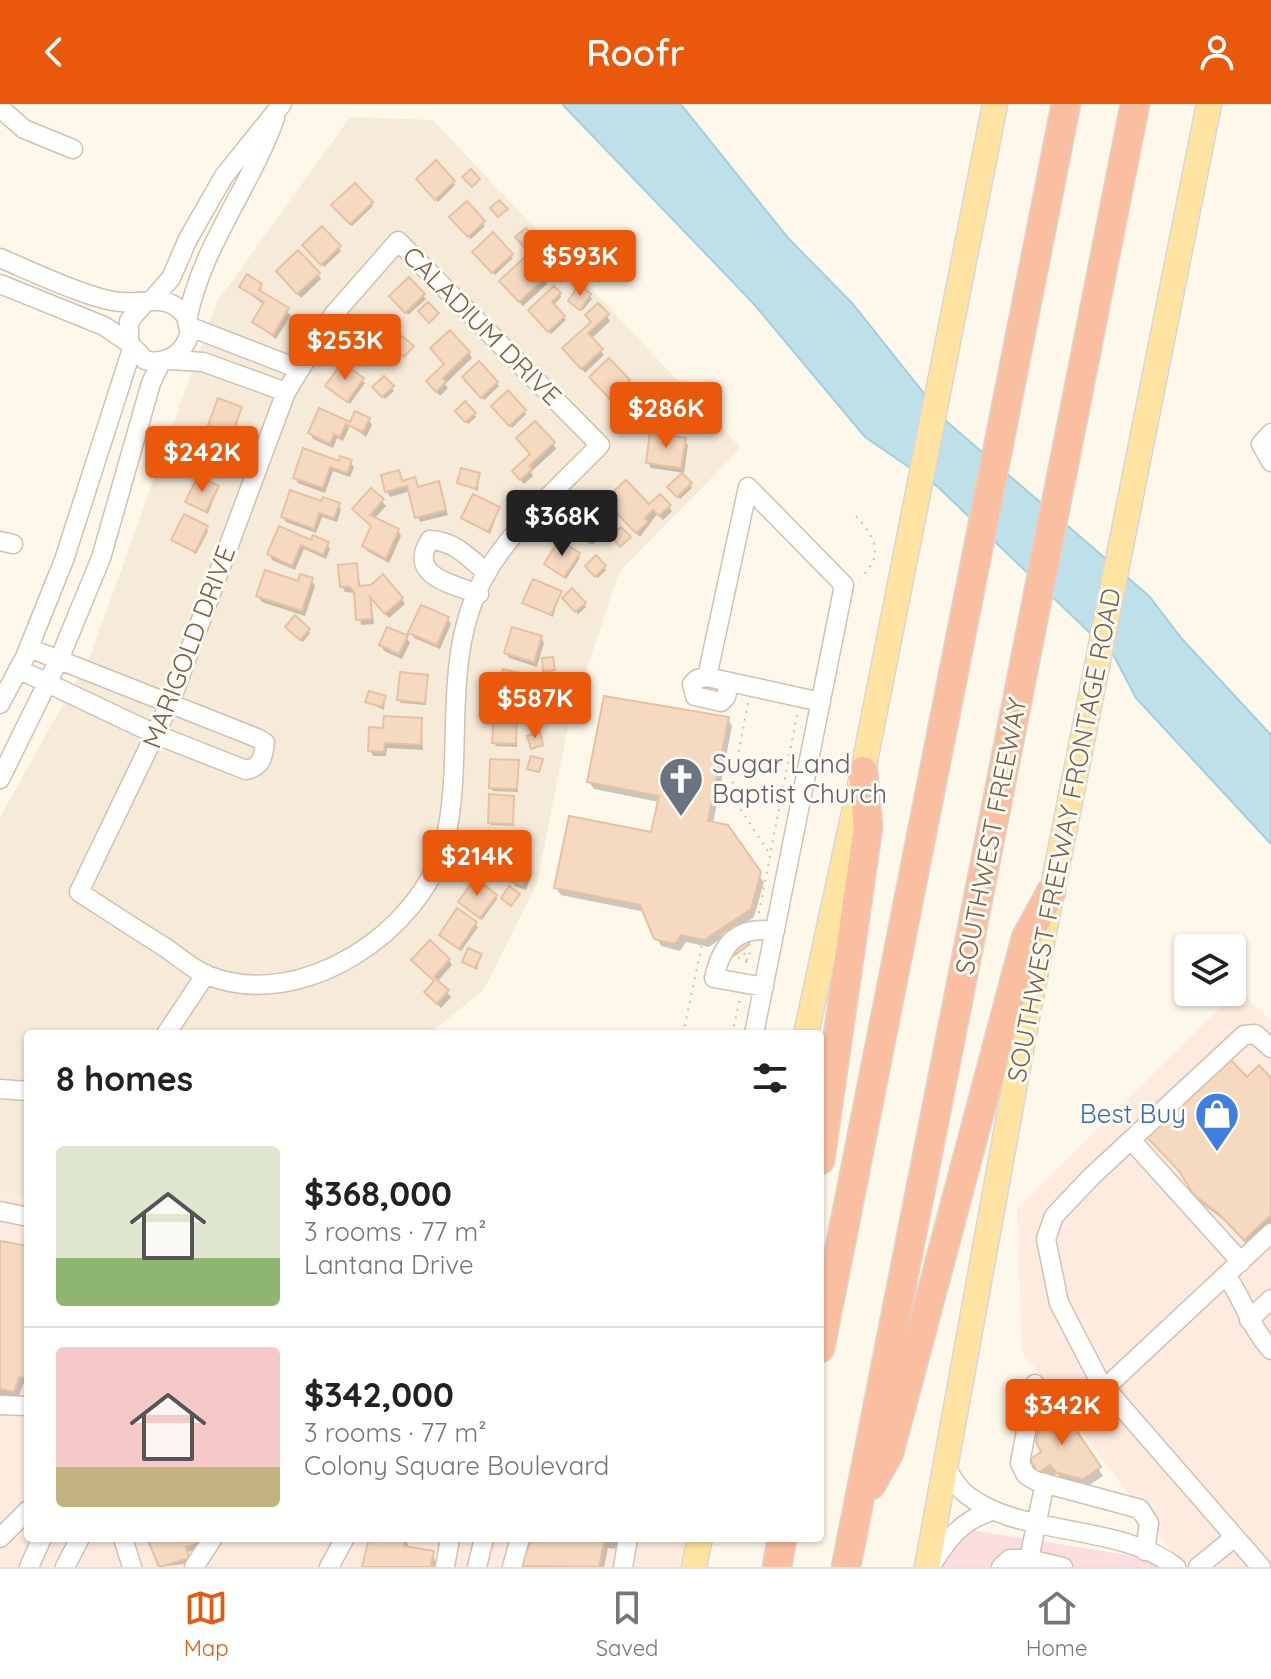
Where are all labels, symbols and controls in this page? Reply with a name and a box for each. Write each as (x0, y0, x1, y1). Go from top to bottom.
icon: back (32, 30, 76, 74)
text: Roofr (586, 30, 685, 75)
icon: person (1195, 30, 1239, 74)
pin: $593K (524, 230, 636, 298)
street label: CALADIUM DRIVE (396, 239, 569, 412)
text: $593K (542, 239, 618, 272)
pin: $253K (289, 314, 401, 382)
text: $253K (307, 323, 383, 356)
pin: $286K (610, 382, 722, 450)
text: $286K (628, 391, 704, 424)
pin: $242K (146, 426, 258, 494)
text: $242K (163, 435, 241, 468)
pin: $368K (506, 490, 618, 558)
text: $368K (524, 499, 600, 532)
street label: MARIGOLD DRIVE (135, 541, 242, 753)
street label: SOUTHWEST FREEWAY FRONTAGE ROAD (999, 585, 1128, 1085)
pin: $587K (479, 672, 591, 740)
text: $587K (497, 681, 573, 714)
street label: SOUTHWEST FREEWAY (947, 694, 1034, 977)
place label: Sugar Land Baptist Church (712, 747, 887, 810)
church icon: Sugar Land Baptist Church (657, 755, 705, 818)
pin: $214K (421, 830, 533, 898)
text: $214K (441, 839, 513, 872)
map controls (1174, 934, 1246, 1006)
button: layers (1174, 934, 1246, 1006)
icon: filters (748, 1056, 792, 1100)
text: 8 homes (56, 1057, 193, 1100)
shop icon: Best Buy (1193, 1090, 1241, 1153)
place label: Best Buy (1080, 1097, 1186, 1130)
text: $368,000 (304, 1172, 452, 1215)
icon: home (120, 1178, 216, 1274)
text: 3 rooms · 77 m² (304, 1215, 486, 1248)
text: Lantana Drive (304, 1248, 474, 1281)
text: $342,000 (304, 1373, 454, 1416)
icon: home (120, 1379, 216, 1475)
pin: $342K (1006, 1379, 1118, 1447)
text: $342K (1024, 1388, 1100, 1421)
text: 3 rooms · 77 m² (304, 1416, 486, 1449)
text: Colony Square Boulevard (304, 1449, 609, 1482)
tab: Map (184, 1586, 228, 1662)
tab: Saved (596, 1586, 658, 1662)
tab: Home (1026, 1586, 1087, 1662)

